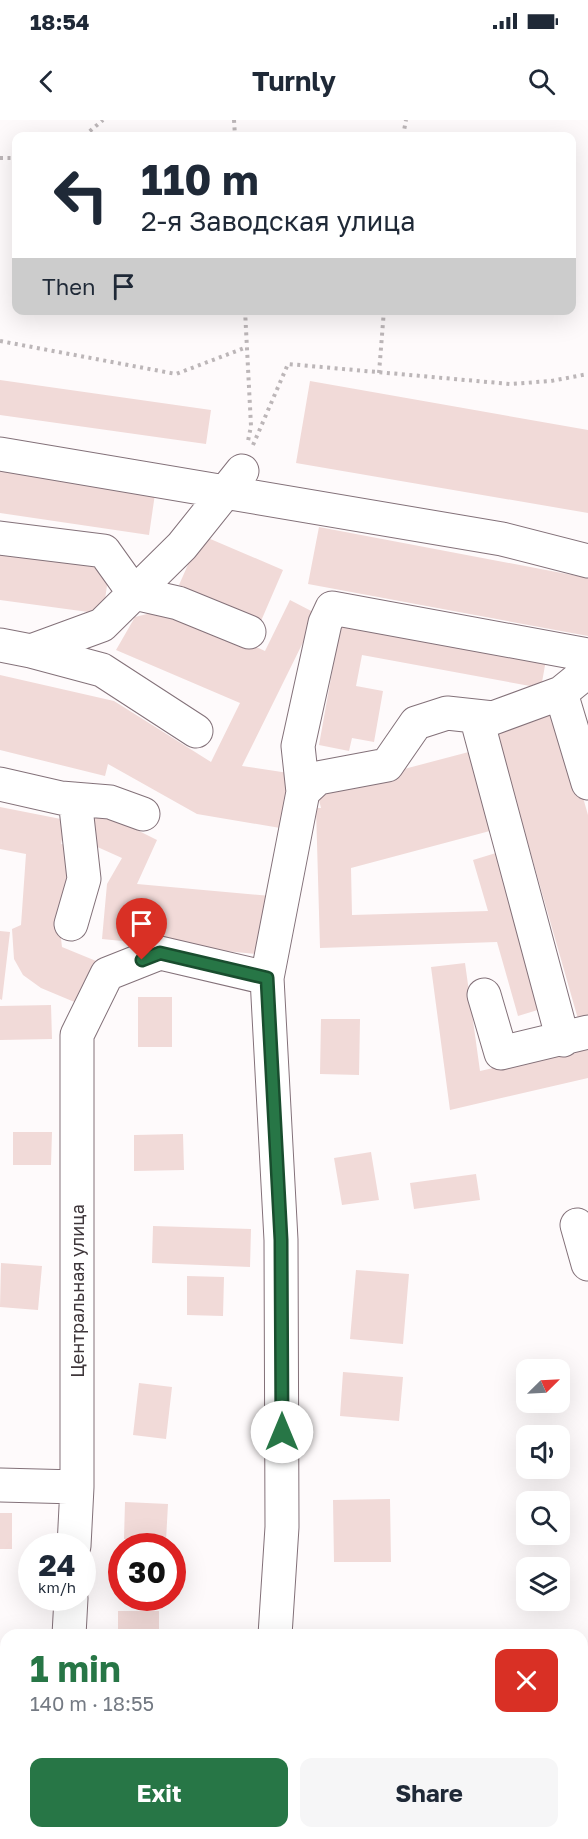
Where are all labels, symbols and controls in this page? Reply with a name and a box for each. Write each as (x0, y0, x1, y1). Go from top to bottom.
text: 18:54 (30, 8, 90, 35)
icon: back (30, 65, 63, 98)
text: Turnly (252, 65, 336, 97)
icon: search (525, 65, 558, 98)
text: 110 m (141, 154, 259, 204)
icon: left (42, 156, 120, 234)
text: 2-я Заводская улица (141, 205, 416, 237)
icon: arrive (107, 270, 140, 303)
text: Then (42, 273, 95, 300)
pin (116, 898, 167, 960)
icon: arrive (125, 907, 158, 940)
street label: Центральная улица (66, 1204, 88, 1378)
north arrow (516, 1359, 570, 1413)
map controls (516, 1359, 570, 1611)
position arrow (250, 1400, 314, 1464)
button: sound (516, 1425, 570, 1479)
button: search (516, 1491, 570, 1545)
speed limit sign: 30 (108, 1533, 186, 1611)
text: 24 (38, 1547, 76, 1583)
button: layers (516, 1557, 570, 1611)
text: km/h (38, 1578, 76, 1596)
text: 1 min (30, 1647, 121, 1690)
button: close (495, 1649, 558, 1712)
text: 140 m · 18:55 (30, 1691, 154, 1715)
button: Exit (30, 1758, 288, 1827)
button: Share (300, 1758, 558, 1827)

